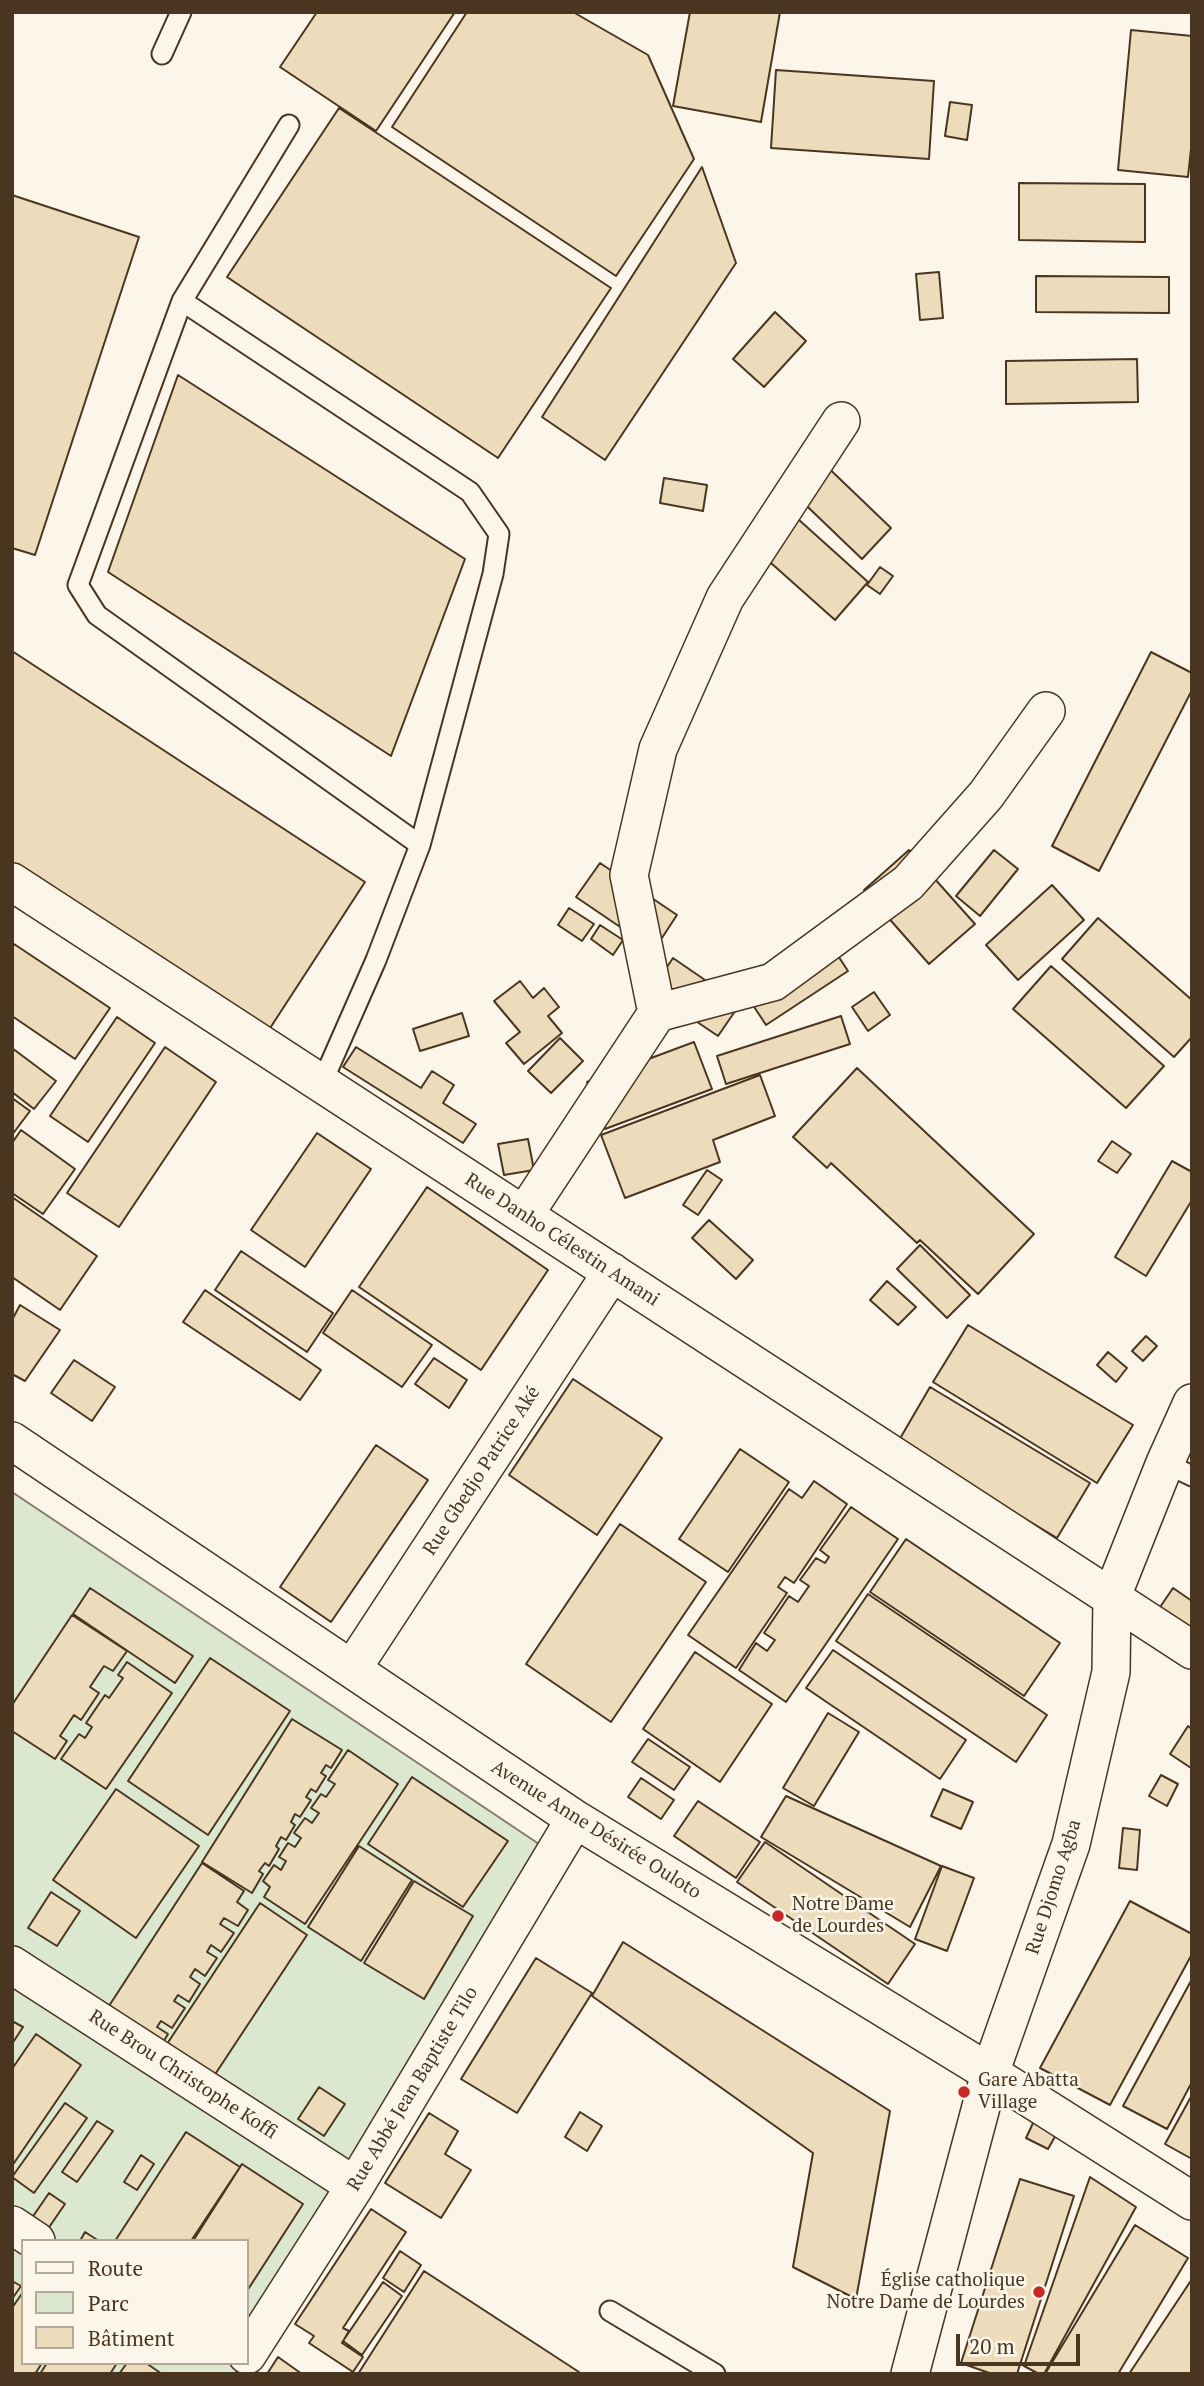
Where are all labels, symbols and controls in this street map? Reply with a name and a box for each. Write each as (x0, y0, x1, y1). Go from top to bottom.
street label: Rue Danho Célestin Amani (460, 1169, 664, 1311)
street label: Rue Gbedjo Patrice Aké (419, 1382, 545, 1560)
street label: Avenue Anne Désirée Ouloto (487, 1756, 705, 1904)
street label: Rue Djomo Agba (1021, 1817, 1087, 1957)
place label: Notre Dame de Lourdes (792, 1894, 894, 1938)
marker: Notre Dame de Lourdes (770, 1908, 786, 1924)
street label: Rue Abbé Jean Baptiste Tilo (343, 1983, 483, 2195)
street label: Rue Brou Christophe Koffi (84, 2005, 282, 2145)
place label: Gare Abatta Village (978, 2070, 1079, 2114)
marker: Gare Abatta Village (956, 2084, 972, 2100)
legend (21, 2239, 248, 2365)
text: Route (88, 2254, 143, 2282)
place label: Église catholique Notre Dame de Lourdes (826, 2270, 1025, 2314)
marker: Église catholique Notre Dame de Lourdes (1031, 2284, 1047, 2300)
text: Parc (88, 2289, 129, 2317)
scale bar (959, 2320, 1083, 2364)
text: Bâtiment (88, 2324, 175, 2352)
text: 20 m (969, 2332, 1015, 2360)

